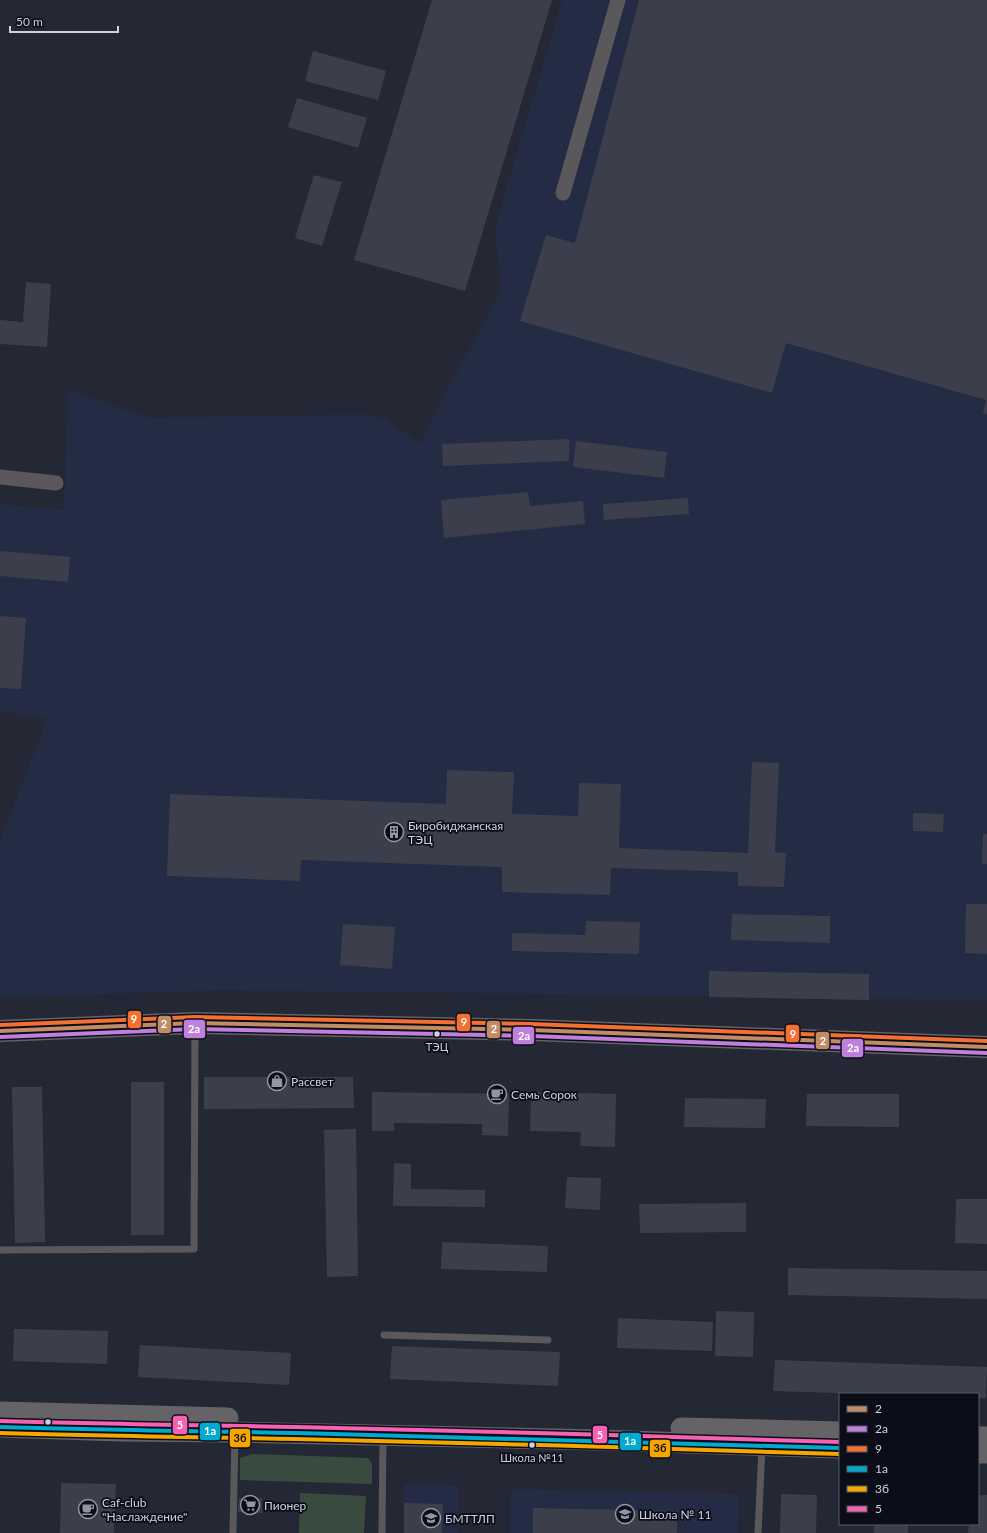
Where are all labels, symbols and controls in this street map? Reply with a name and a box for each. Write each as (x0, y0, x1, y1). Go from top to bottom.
scale bar (10, 8, 118, 34)
text: 50 m (16, 14, 43, 29)
place label: Биробиджанская ТЭЦ (408, 818, 503, 847)
building icon: Биробиджанская ТЭЦ (383, 821, 405, 843)
line badge: 9 (127, 1010, 142, 1029)
text: 9 (131, 1012, 137, 1025)
line badge: 9 (456, 1013, 471, 1032)
line badge: 2 (157, 1015, 172, 1034)
text: 9 (461, 1015, 467, 1028)
text: 2 (161, 1017, 167, 1030)
line badge: 2а (183, 1019, 206, 1039)
line badge: 2 (486, 1020, 501, 1039)
text: 2а (188, 1022, 200, 1035)
text: 2 (491, 1022, 497, 1035)
line badge: 9 (785, 1024, 800, 1043)
line badge: 2а (512, 1026, 535, 1045)
text: 9 (790, 1027, 796, 1040)
marker: ТЭЦ (432, 1029, 442, 1039)
text: 2а (518, 1029, 530, 1042)
line badge: 2 (815, 1031, 830, 1050)
text: 2 (820, 1034, 826, 1047)
line badge: 2а (841, 1038, 864, 1058)
place label: ТЭЦ (426, 1040, 449, 1053)
text: 2а (847, 1041, 859, 1054)
shop icon: Рассвет (266, 1070, 288, 1092)
place label: Рассвет (291, 1074, 334, 1089)
cafe icon: Семь Сорок (486, 1083, 508, 1105)
place label: Семь Сорок (511, 1087, 578, 1102)
legend (839, 1393, 979, 1525)
text: 2 (875, 1401, 882, 1416)
line badge: 5 (172, 1415, 188, 1435)
unlabelled marker (43, 1417, 53, 1427)
text: 5 (177, 1418, 183, 1431)
text: 2а (875, 1421, 888, 1436)
line badge: 1а (199, 1422, 221, 1441)
text: 1а (204, 1424, 216, 1437)
line badge: 5 (592, 1425, 608, 1444)
line badge: 3б (229, 1428, 251, 1448)
text: 5 (597, 1428, 603, 1441)
text: 3б (234, 1431, 247, 1444)
line badge: 1а (619, 1432, 642, 1451)
text: 1а (624, 1434, 636, 1447)
line badge: 3б (649, 1439, 671, 1458)
marker: Школа №11 (527, 1440, 537, 1450)
text: 3б (654, 1441, 667, 1454)
text: 9 (875, 1441, 882, 1456)
place label: Школа №11 (500, 1451, 564, 1464)
text: 1а (875, 1461, 888, 1476)
text: 3б (875, 1481, 889, 1496)
supermarket icon: Пионер (239, 1494, 261, 1516)
place label: Caf-club "Наслаждение" (102, 1495, 187, 1524)
cafe icon: Caf-club "Наслаждение" (77, 1498, 99, 1520)
place label: Пионер (264, 1498, 307, 1513)
text: 5 (875, 1501, 882, 1516)
school or university icon: Школа № 11 (614, 1503, 636, 1525)
school or university icon: БМТТЛП (420, 1507, 442, 1529)
place label: Школа № 11 (639, 1507, 711, 1522)
place label: БМТТЛП (445, 1511, 495, 1526)

